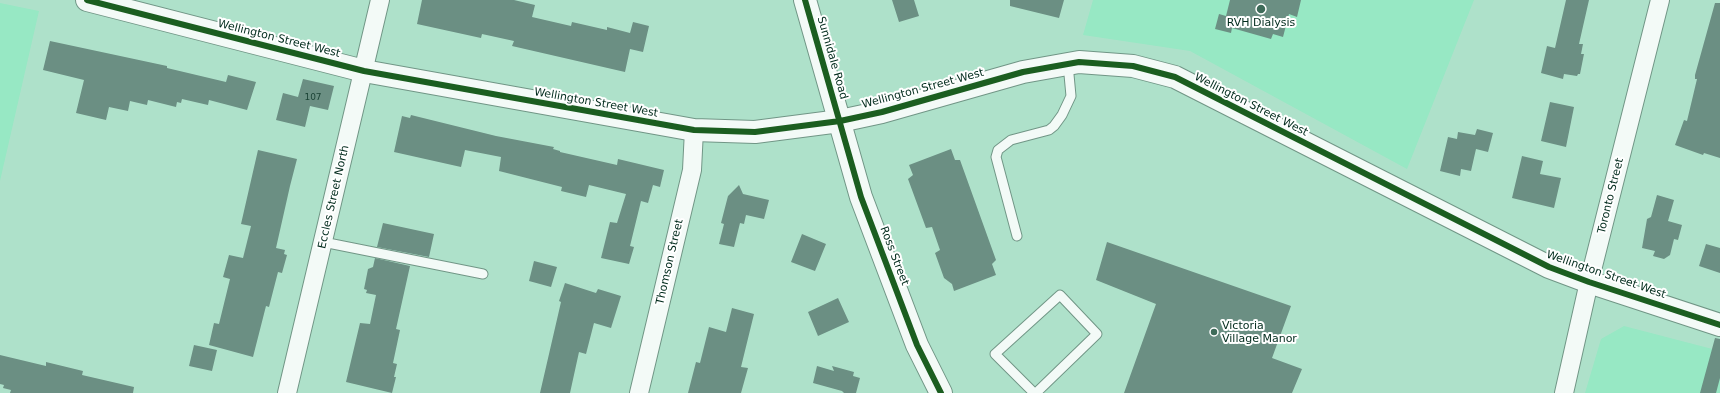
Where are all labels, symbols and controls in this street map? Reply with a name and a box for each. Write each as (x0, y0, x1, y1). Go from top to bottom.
marker: RVH Dialysis (1255, 3, 1267, 15)
street label: Sunnidale Road (814, 15, 850, 101)
place label: RVH Dialysis (1227, 16, 1295, 30)
street label: Wellington Street West (216, 17, 342, 61)
street label: Wellington Street West (861, 66, 985, 112)
street label: Wellington Street West (1192, 71, 1310, 139)
street label: Wellington Street West (533, 86, 659, 120)
house number: 107 (304, 93, 322, 103)
street label: Eccles Street North (316, 144, 352, 250)
street label: Toronto Street (1595, 157, 1627, 235)
street label: Thomson Street (654, 218, 686, 306)
street label: Ross Street (877, 225, 911, 287)
street label: Wellington Street West (1544, 248, 1668, 302)
place label: Victoria Village Manor (1222, 319, 1297, 345)
marker: Victoria Village Manor (1209, 327, 1219, 337)

